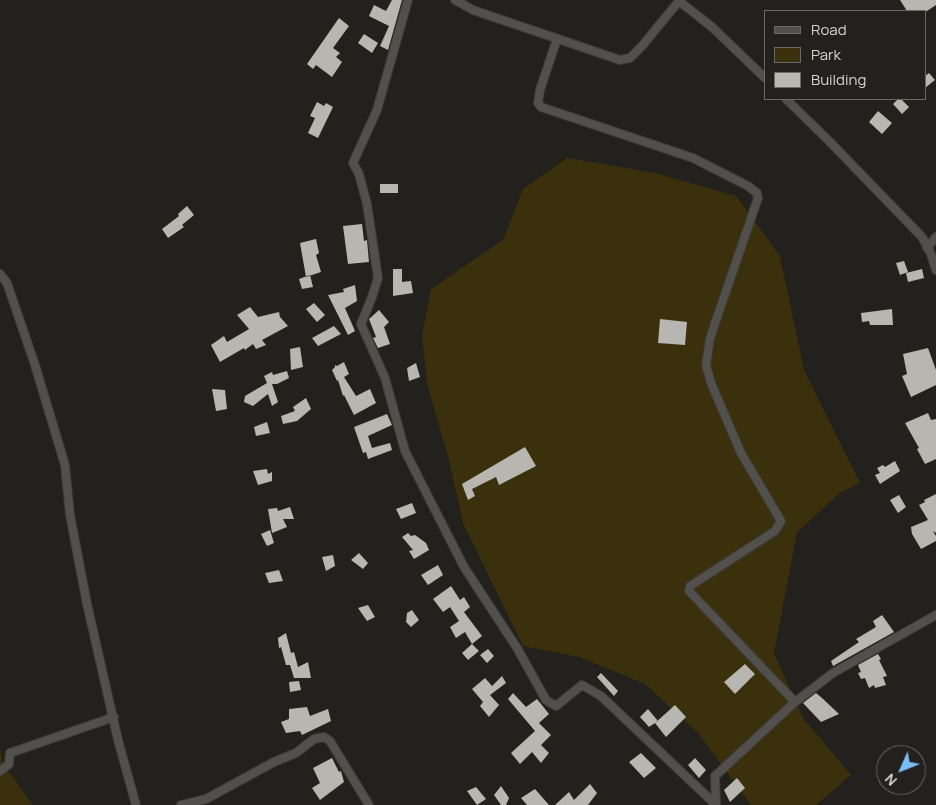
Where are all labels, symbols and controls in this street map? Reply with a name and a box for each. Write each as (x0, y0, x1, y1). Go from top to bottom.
legend (764, 10, 926, 100)
text: Road (811, 19, 847, 40)
text: Park (811, 44, 841, 65)
text: Building (811, 69, 866, 90)
north arrow (876, 745, 926, 795)
text: N (880, 770, 901, 790)

